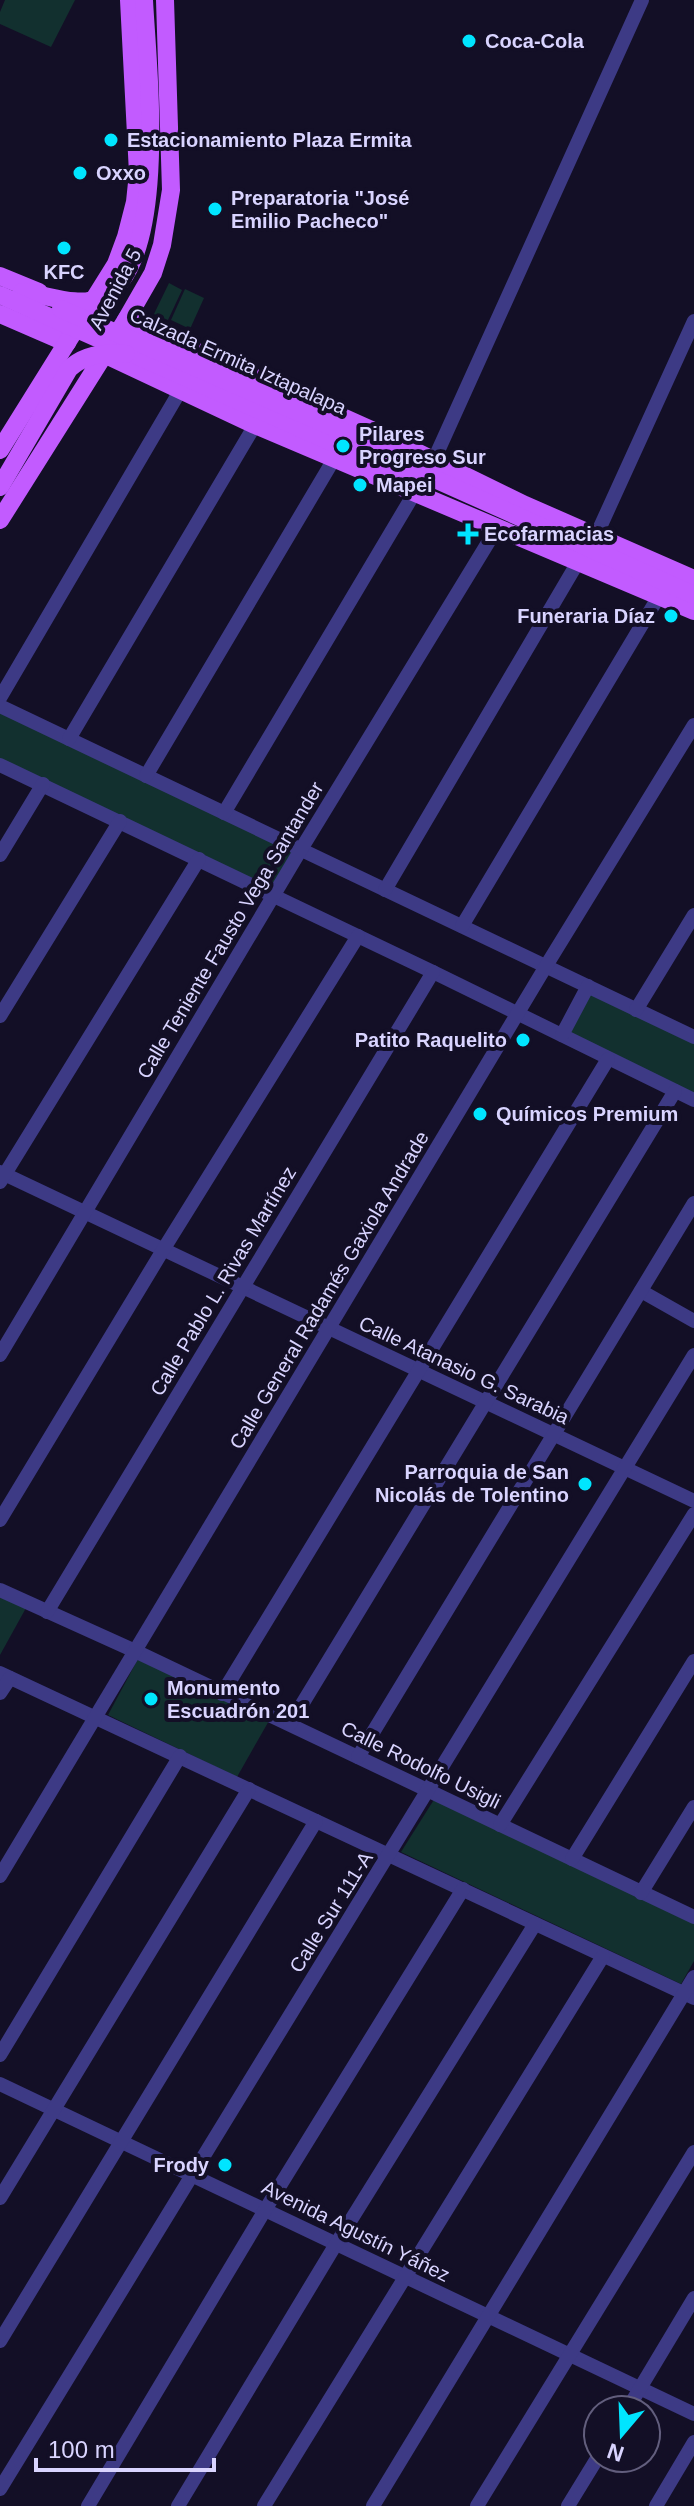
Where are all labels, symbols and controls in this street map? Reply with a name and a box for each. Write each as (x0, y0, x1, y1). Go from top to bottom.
place label: Coca-Cola (485, 30, 585, 52)
marker: Coca-Cola (460, 32, 478, 50)
place label: Estacionamiento Plaza Ermita (127, 129, 412, 151)
marker: Estacionamiento Plaza Ermita (102, 131, 120, 149)
place label: Oxxo (96, 162, 146, 184)
marker: Oxxo (71, 164, 89, 182)
place label: Preparatoria "José Emilio Pacheco" (231, 187, 409, 232)
marker: Preparatoria "José Emilio Pacheco" (206, 200, 224, 218)
marker: KFC (55, 239, 73, 257)
street label: Avenida 5 (84, 245, 146, 333)
place label: KFC (43, 261, 85, 283)
street label: Calzada Ermita Iztapalapa (126, 303, 350, 419)
place label: Pilares Progreso Sur (359, 423, 486, 468)
marker: Pilares Progreso Sur (334, 437, 352, 455)
place label: Mapei (376, 474, 433, 496)
marker: Mapei (351, 476, 369, 494)
place label: Ecofarmacias (484, 523, 614, 545)
marker: Ecofarmacias (459, 525, 477, 543)
place label: Funeraria Díaz (517, 605, 655, 627)
marker: Funeraria Díaz (662, 607, 680, 625)
street label: Calle Teniente Fausto Vega Santander (132, 777, 328, 1082)
place label: Patito Raquelito (355, 1029, 507, 1051)
marker: Patito Raquelito (514, 1031, 532, 1049)
place label: Químicos Premium (496, 1103, 678, 1125)
marker: Químicos Premium (471, 1105, 489, 1123)
street label: Calle General Radamés Gaxiola Andrade (225, 1127, 433, 1453)
street label: Calle Pablo L. Rivas Martínez (146, 1162, 300, 1400)
street label: Calle Atanasio G. Sarabia (356, 1312, 573, 1429)
place label: Parroquia de San Nicolás de Tolentino (375, 1461, 569, 1506)
marker: Parroquia de San Nicolás de Tolentino (576, 1475, 594, 1493)
place label: Monumento Escuadrón 201 (167, 1677, 309, 1722)
marker: Monumento Escuadrón 201 (142, 1690, 160, 1708)
street label: Calle Rodolfo Usigli (338, 1717, 504, 1813)
street label: Calle Sur 111-A (285, 1847, 377, 1976)
place label: Frody (153, 2154, 210, 2176)
marker: Frody (216, 2156, 234, 2174)
street label: Avenida Agustín Yáñez (259, 2176, 453, 2286)
north arrow (582, 2394, 662, 2474)
scale bar (36, 2422, 214, 2472)
text: 100 m (48, 2436, 115, 2463)
text: N (604, 2438, 627, 2467)

